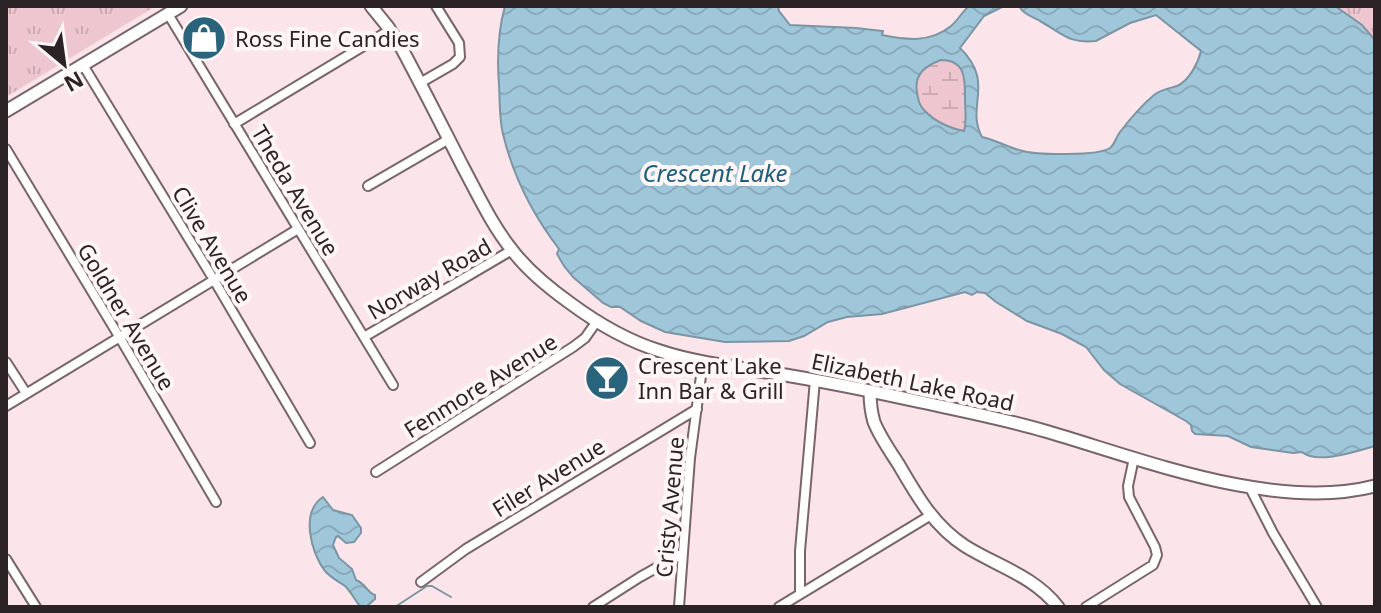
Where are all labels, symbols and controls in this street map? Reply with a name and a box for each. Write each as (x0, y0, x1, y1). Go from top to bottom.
shop icon: Ross Fine Candies (180, 14, 228, 62)
place label: Ross Fine Candies (235, 23, 420, 53)
north arrow (24, 24, 104, 104)
text: N (59, 65, 89, 100)
street label: Theda Avenue (245, 119, 347, 261)
water label: Crescent Lake (643, 156, 787, 189)
street label: Clive Avenue (166, 180, 260, 308)
street label: Norway Road (362, 230, 496, 326)
street label: Goldner Avenue (71, 237, 183, 395)
street label: Fenmore Avenue (398, 326, 562, 444)
street label: Elizabeth Lake Road (809, 345, 1017, 417)
place label: Crescent Lake Inn Bar & Grill (638, 350, 784, 405)
bar icon: Crescent Lake Inn Bar & Grill (583, 354, 631, 402)
street label: Filer Avenue (486, 431, 610, 523)
street label: Cristy Avenue (648, 435, 690, 579)

